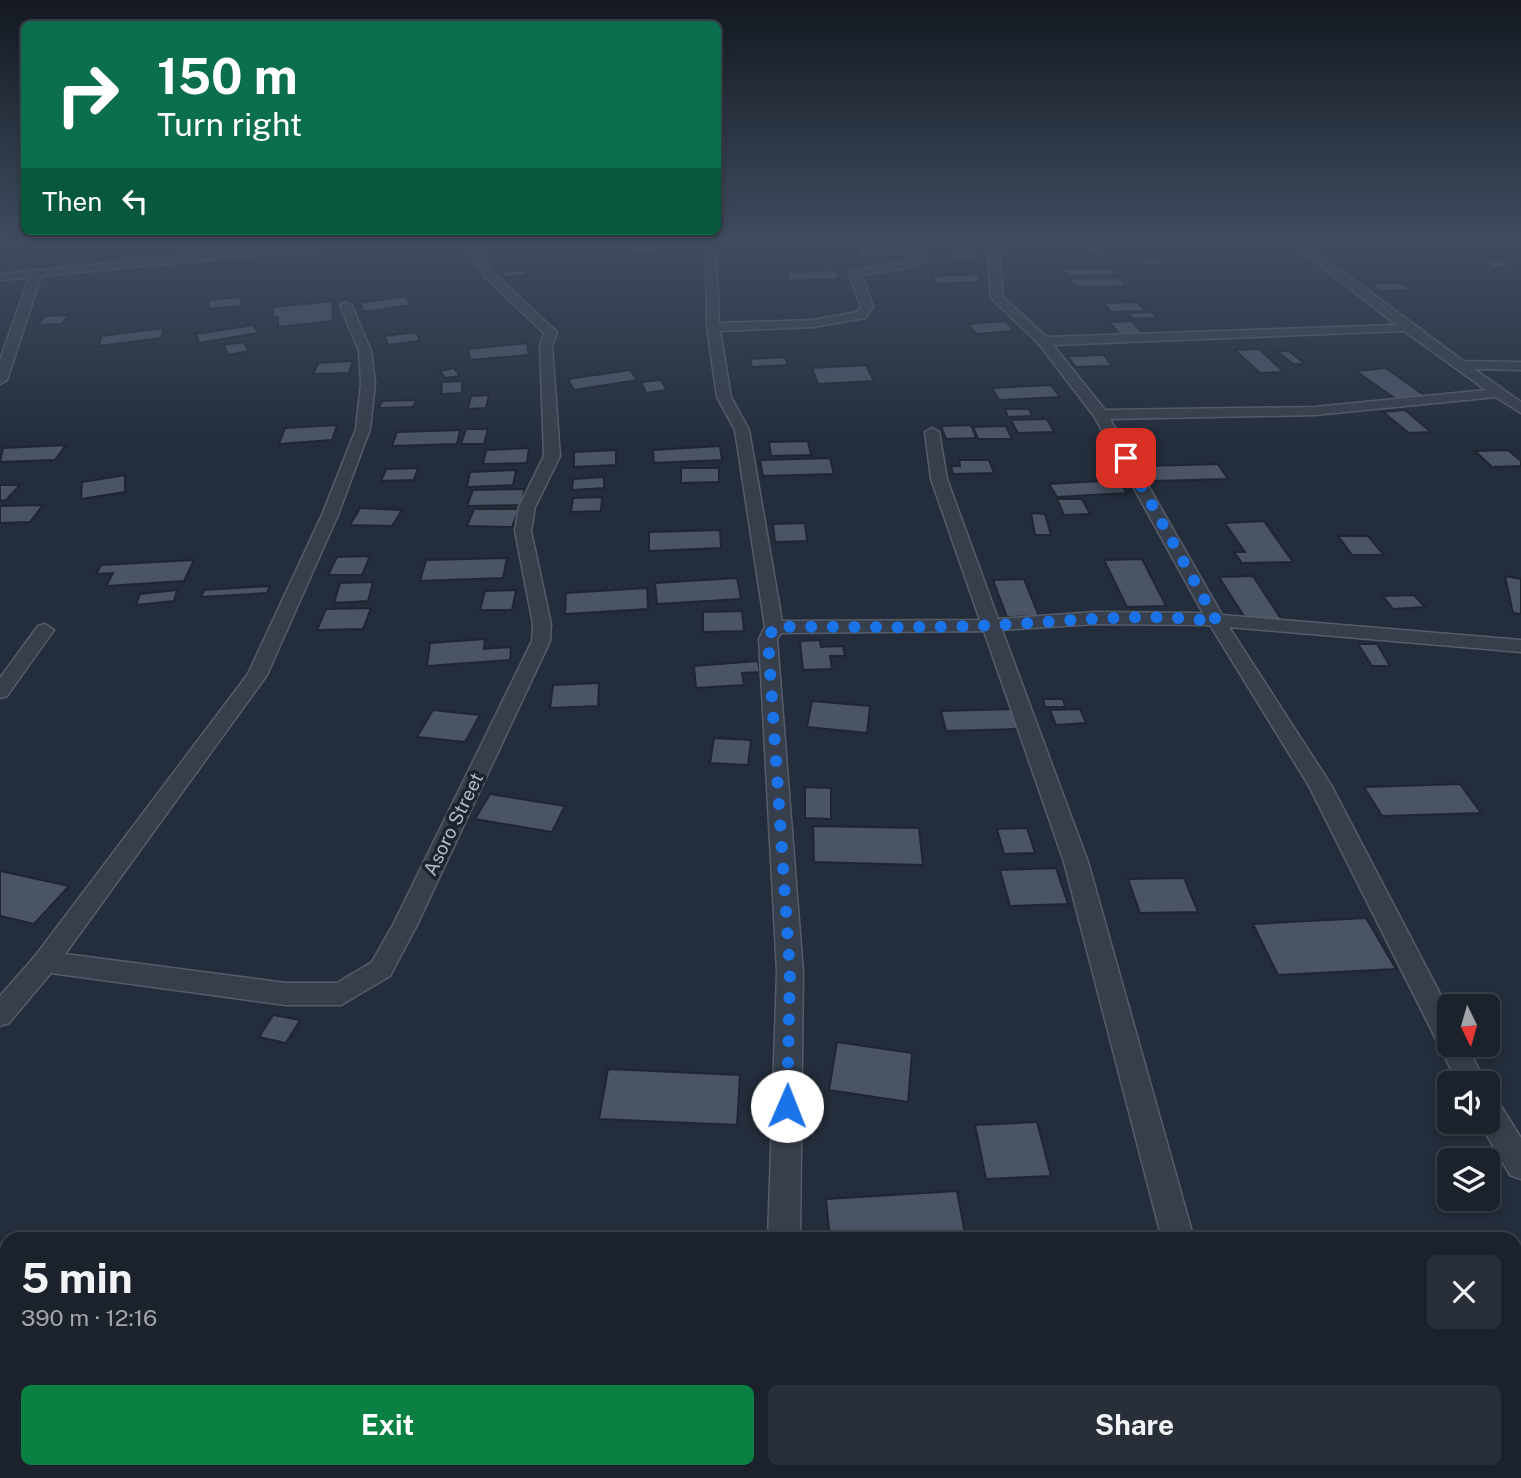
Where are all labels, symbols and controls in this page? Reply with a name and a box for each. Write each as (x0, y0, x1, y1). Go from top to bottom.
text: 150 m (157, 47, 298, 105)
icon: right (42, 49, 133, 140)
text: Turn right (157, 106, 302, 143)
icon: left (116, 182, 154, 220)
text: Then (42, 186, 102, 217)
pin (1096, 428, 1156, 488)
icon: arrive (1107, 439, 1145, 477)
street label: Asoro Street (419, 769, 487, 879)
north arrow (1437, 994, 1500, 1057)
map controls (1437, 994, 1500, 1211)
position arrow (750, 1069, 824, 1143)
button: sound (1437, 1071, 1500, 1134)
button: layers (1437, 1148, 1500, 1211)
text: 5 min (21, 1253, 133, 1302)
button: close (1427, 1255, 1501, 1329)
text: 390 m · 12:16 (21, 1304, 157, 1331)
button: Exit (21, 1385, 754, 1465)
button: Share (768, 1385, 1501, 1465)

